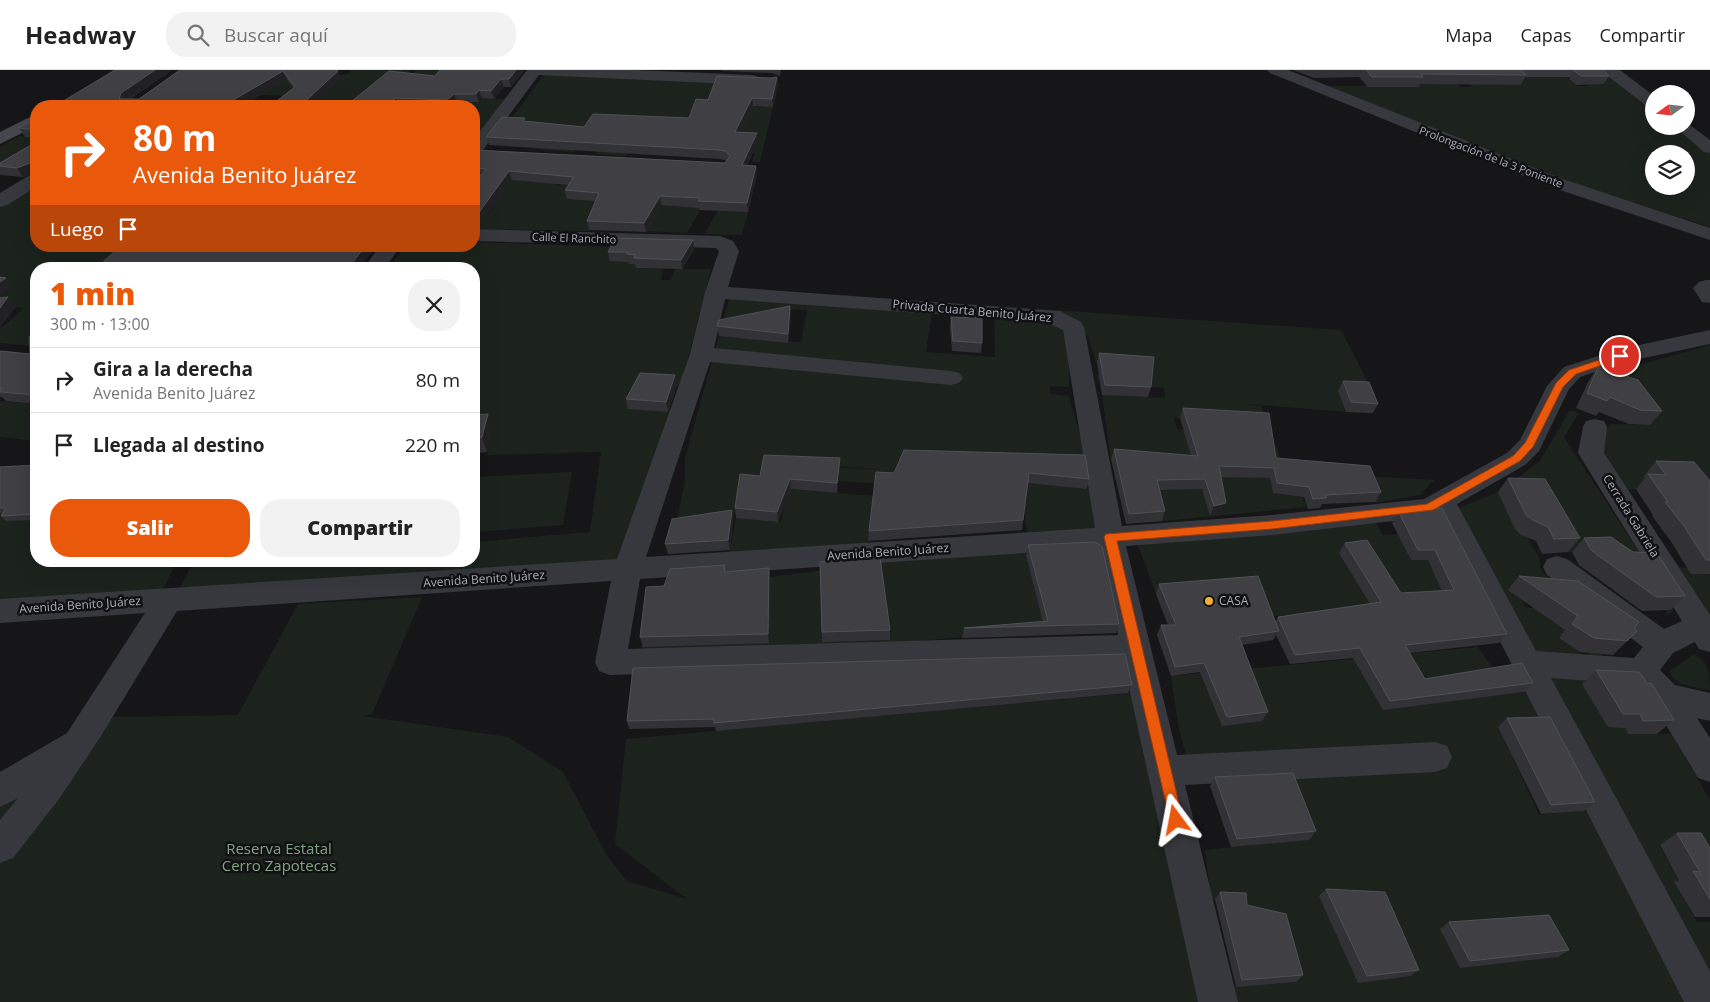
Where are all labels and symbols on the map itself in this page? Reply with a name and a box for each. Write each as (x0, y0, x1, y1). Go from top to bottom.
north arrow (1645, 85, 1695, 135)
street label: Prolongación de la 3 Poniente (1417, 122, 1565, 191)
street label: Calle El Ranchito (532, 229, 617, 246)
street label: Privada Cuarta Benito Juárez (892, 295, 1053, 326)
pin (1599, 335, 1641, 377)
street label: Cerrada Gabriela (1599, 471, 1664, 561)
street label: Avenida Benito Juárez (827, 539, 950, 564)
street label: Avenida Benito Juárez (423, 566, 546, 591)
street label: Avenida Benito Juárez (19, 592, 142, 617)
place label: CASA (1219, 592, 1249, 609)
marker: CASA (1203, 595, 1215, 607)
position arrow (1149, 793, 1201, 845)
park label: Reserva Estatal Cerro Zapotecas (222, 838, 336, 875)

